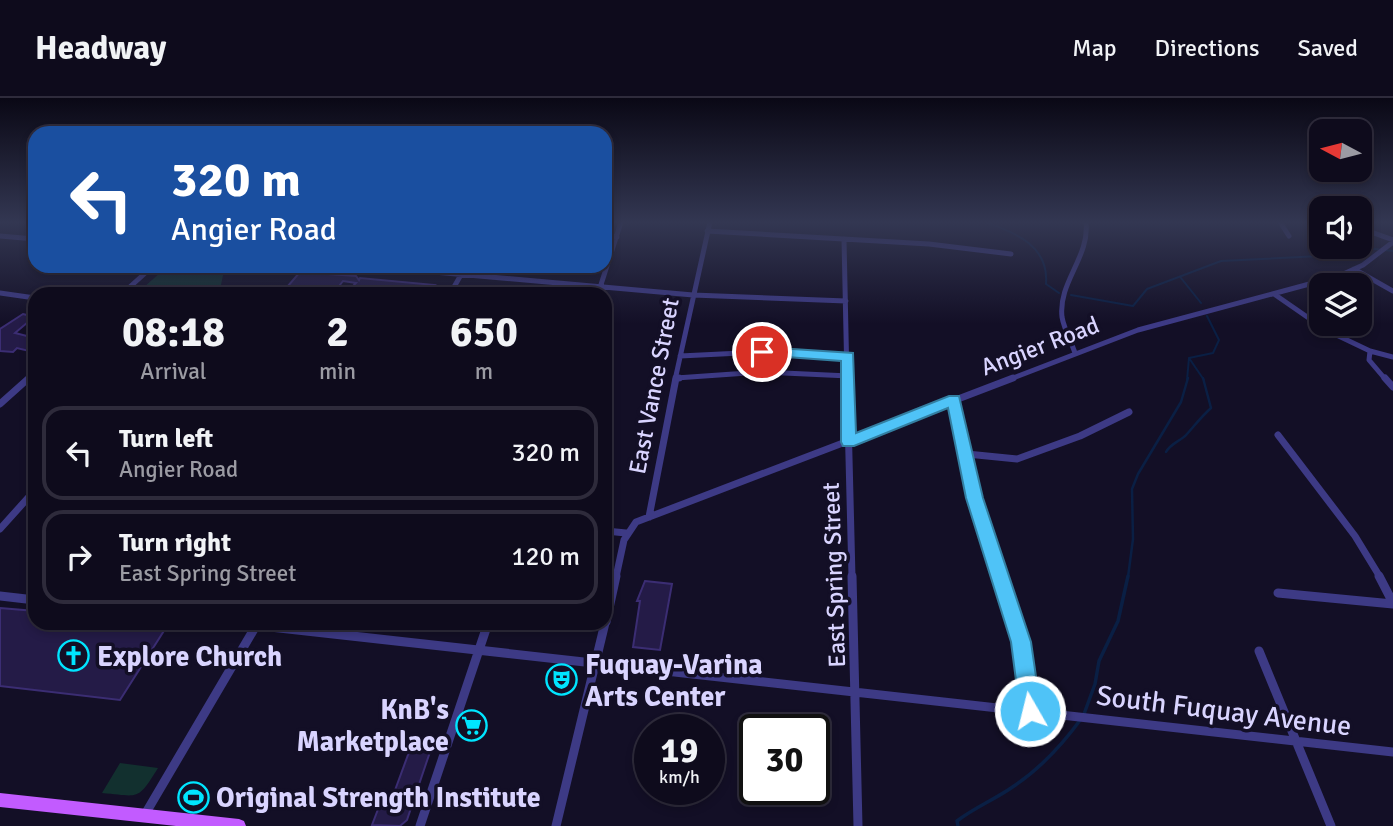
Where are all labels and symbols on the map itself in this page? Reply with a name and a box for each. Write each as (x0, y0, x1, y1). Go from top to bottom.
north arrow (1309, 119, 1372, 182)
street label: East Vance Street (622, 295, 686, 477)
street label: Angier Road (977, 310, 1103, 382)
pin (732, 322, 792, 382)
street label: East Spring Street (816, 482, 852, 668)
church icon: Explore Church (57, 639, 91, 673)
place label: Explore Church (97, 640, 282, 674)
place label: Fuquay-Varina Arts Center (585, 648, 763, 714)
theatre icon: Fuquay-Varina Arts Center (545, 663, 579, 697)
position arrow (993, 674, 1067, 748)
street label: South Fuquay Avenue (1094, 678, 1353, 744)
place label: KnB's Marketplace (296, 693, 449, 759)
supermarket icon: KnB's Marketplace (455, 708, 489, 742)
speed limit sign: 30 (739, 714, 830, 805)
sports icon: Original Strength Institute (176, 780, 210, 814)
place label: Original Strength Institute (216, 781, 541, 815)

